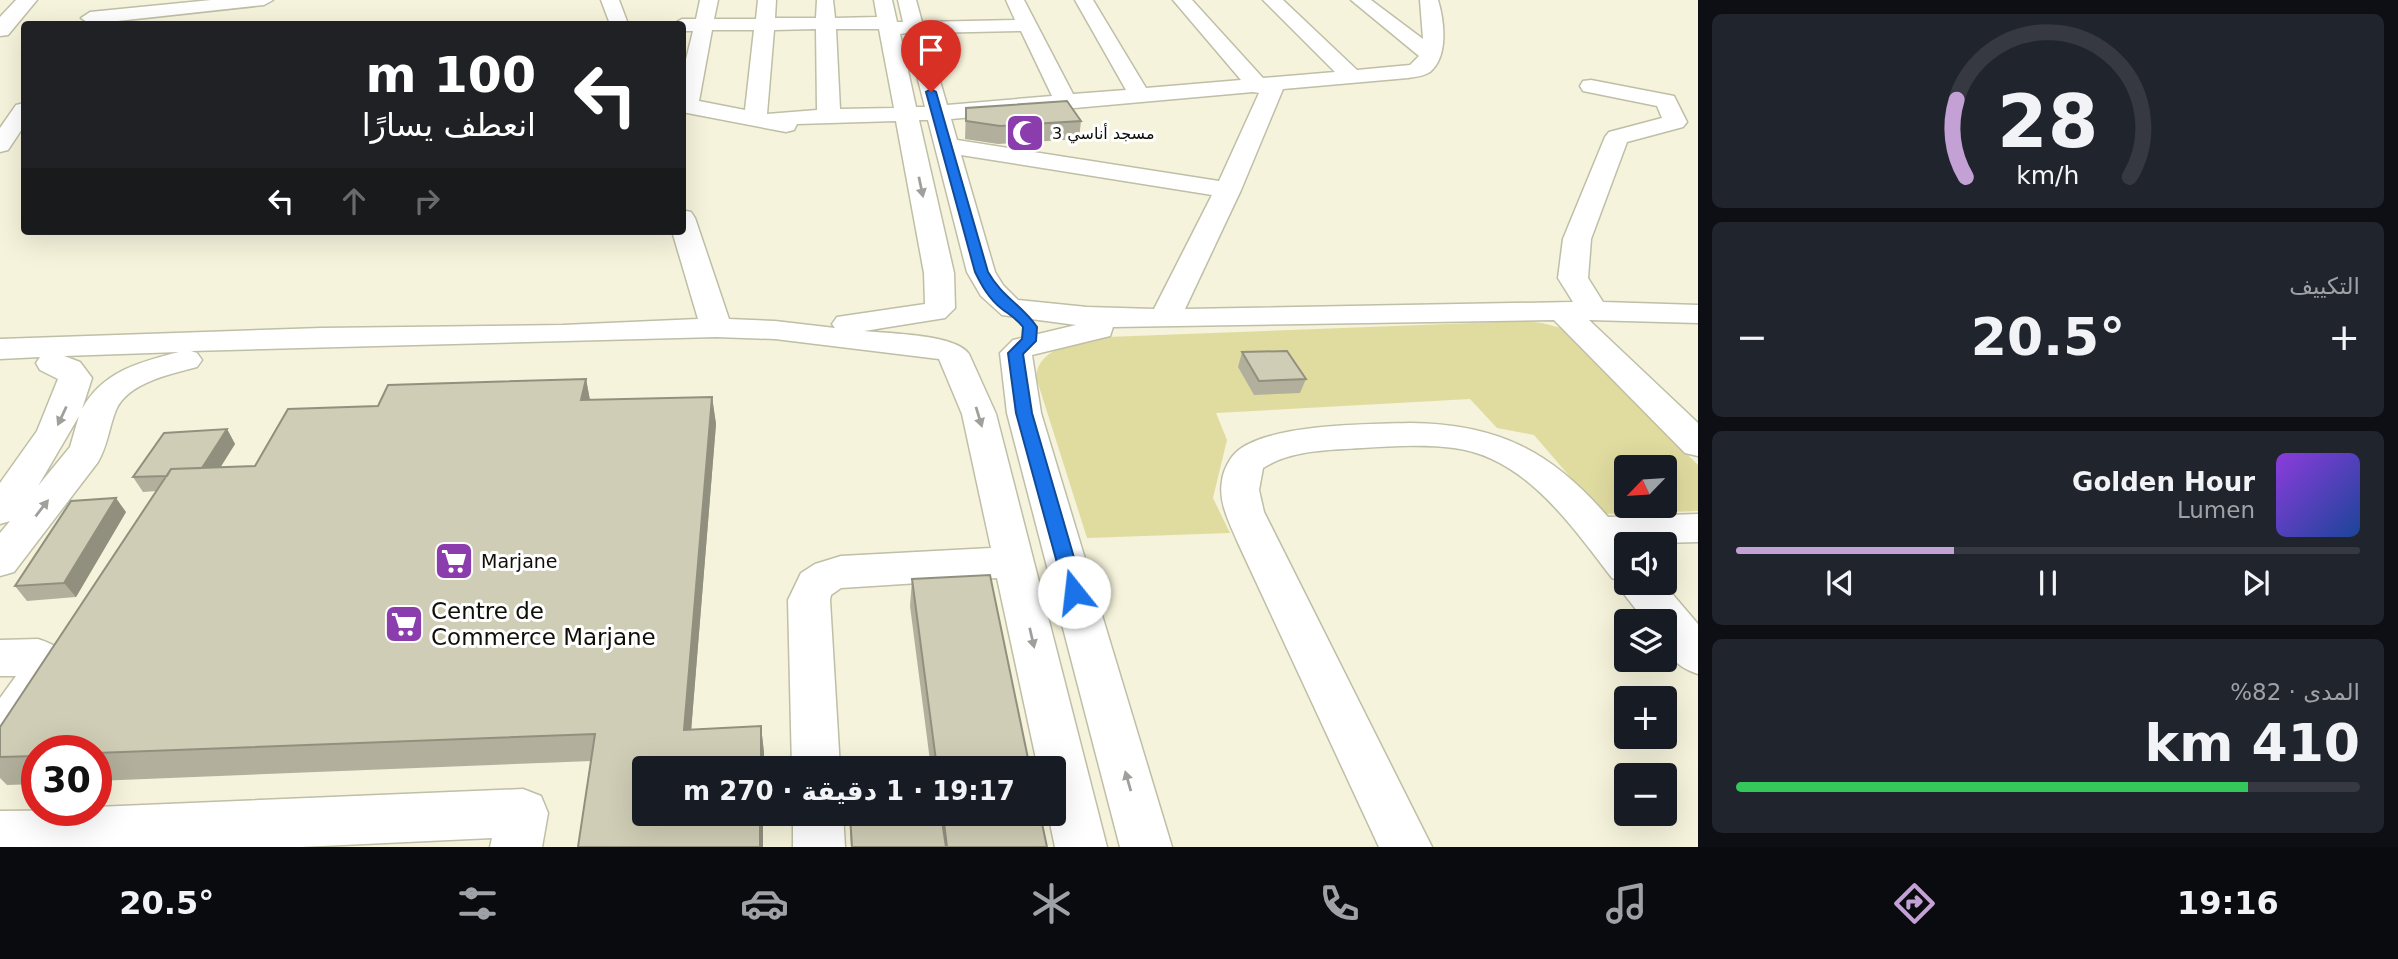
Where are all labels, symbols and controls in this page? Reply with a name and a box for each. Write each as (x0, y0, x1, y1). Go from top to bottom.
pin (901, 20, 961, 92)
icon: arrive (912, 31, 950, 69)
text: 100 m (366, 47, 536, 104)
icon: left (560, 49, 651, 140)
text: 28 (1997, 80, 2099, 165)
text: انعطف يسارًا (362, 106, 536, 144)
mosque icon: مسجد أناسي 3 (1004, 112, 1046, 154)
place label: مسجد أناسي 3 (1052, 123, 1154, 144)
text: km/h (2016, 161, 2080, 190)
one-way arrow (915, 176, 926, 198)
icon: left (262, 182, 300, 220)
icon: ahead (335, 182, 373, 220)
icon: right (408, 182, 446, 220)
text: التكييف (2289, 273, 2360, 299)
text: 20.5° (1971, 307, 2125, 367)
text: − (1736, 315, 1768, 359)
text: + (2328, 315, 2360, 359)
one-way arrow (56, 405, 67, 426)
one-way arrow (974, 406, 984, 427)
north arrow (1614, 455, 1676, 518)
map controls (1614, 455, 1677, 826)
text: Golden Hour (2072, 467, 2255, 497)
text: Lumen (2177, 497, 2255, 523)
one-way arrow (34, 499, 49, 517)
button: sound (1614, 532, 1677, 595)
supermarket icon: Marjane (433, 540, 475, 582)
place label: Marjane (481, 550, 558, 572)
position arrow (1037, 555, 1111, 629)
icon: previous (1821, 564, 1859, 602)
icon: pause (2029, 564, 2067, 602)
icon: next (2237, 564, 2275, 602)
place label: Centre de Commerce Marjane (431, 598, 656, 650)
supermarket icon: Centre de Commerce Marjane (383, 603, 425, 645)
button: layers (1614, 609, 1677, 672)
one-way arrow (1027, 627, 1038, 649)
text: المدى · 82% (2230, 679, 2360, 705)
button: + (1614, 686, 1677, 749)
text: 410 km (2145, 713, 2360, 773)
speed limit sign: 30 (21, 735, 112, 826)
button: − (1614, 763, 1677, 826)
one-way arrow (1122, 771, 1132, 792)
text: 19:17 · 1 دقيقة · 270 m (683, 776, 1015, 806)
icon: filters (453, 879, 502, 928)
icon: car (740, 879, 789, 928)
icon: climate (1027, 879, 1076, 928)
icon: phone (1315, 879, 1364, 928)
icon: music (1602, 879, 1651, 928)
icon: directions (1890, 879, 1939, 928)
text: 20.5° (119, 884, 214, 922)
text: 19:16 (2177, 884, 2279, 922)

